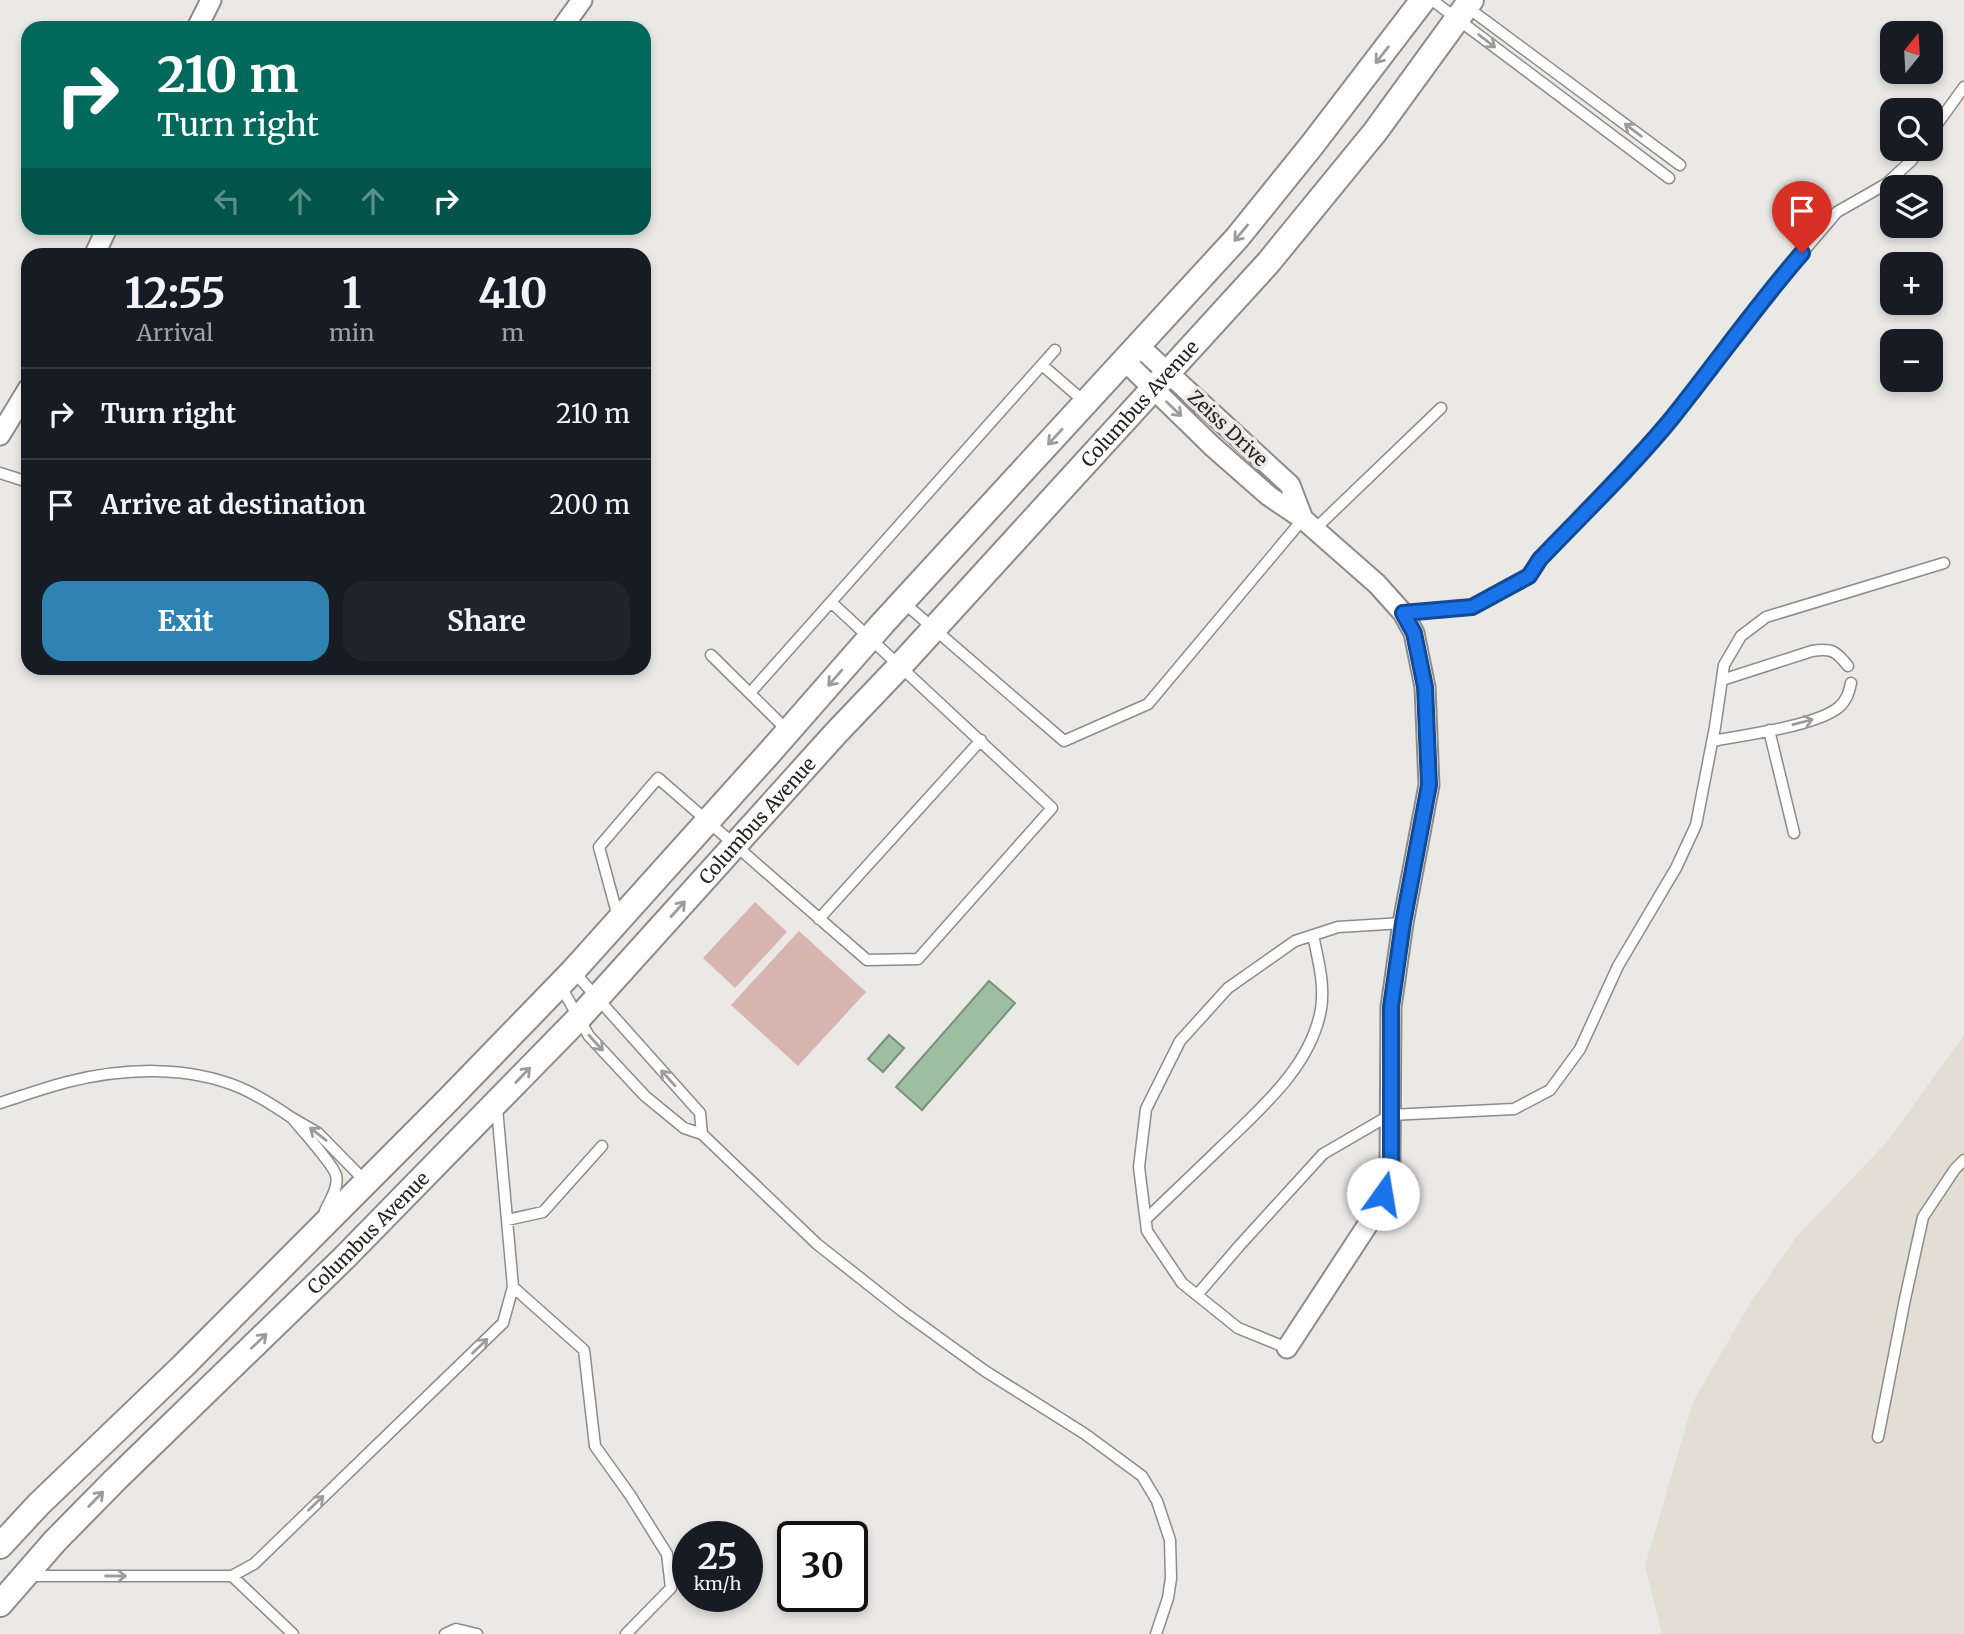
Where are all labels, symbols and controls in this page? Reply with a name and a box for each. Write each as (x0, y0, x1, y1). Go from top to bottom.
north arrow (1880, 21, 1942, 84)
map controls (1880, 21, 1943, 392)
one-way arrow (1477, 33, 1496, 48)
text: 210 m (157, 44, 298, 105)
one-way arrow (1374, 45, 1389, 63)
icon: right (42, 49, 133, 140)
button: search (1880, 98, 1943, 161)
text: Turn right (157, 105, 319, 145)
one-way arrow (1625, 123, 1643, 138)
button: layers (1880, 175, 1943, 238)
pin (1772, 181, 1832, 253)
icon: left (208, 182, 246, 220)
icon: ahead (281, 182, 319, 220)
icon: ahead (354, 182, 392, 220)
icon: right (427, 182, 465, 220)
icon: arrive (1783, 192, 1821, 230)
one-way arrow (1233, 224, 1249, 242)
button: + (1880, 252, 1943, 315)
text: 12:55 (124, 267, 225, 319)
text: 1 (342, 267, 361, 319)
text: 410 (478, 267, 548, 319)
text: Arrival (137, 318, 213, 347)
text: min (329, 318, 374, 347)
text: m (501, 318, 524, 347)
button: − (1880, 329, 1943, 392)
street label: Columbus Avenue (1076, 335, 1204, 472)
street label: Zeiss Drive (1183, 385, 1273, 471)
icon: right (42, 395, 80, 433)
text: Turn right (101, 397, 236, 430)
text: 210 m (556, 397, 630, 430)
one-way arrow (1165, 401, 1182, 418)
one-way arrow (1046, 428, 1063, 445)
icon: arrive (42, 486, 80, 524)
text: Arrive at destination (101, 488, 366, 521)
text: 200 m (549, 488, 630, 521)
button: Exit (42, 581, 329, 661)
button: Share (343, 581, 630, 661)
one-way arrow (827, 668, 843, 686)
one-way arrow (1791, 715, 1814, 728)
street label: Columbus Avenue (694, 752, 821, 889)
one-way arrow (669, 900, 685, 918)
one-way arrow (587, 1033, 603, 1051)
one-way arrow (514, 1067, 531, 1084)
one-way arrow (660, 1069, 676, 1087)
one-way arrow (309, 1127, 327, 1142)
position arrow (1346, 1157, 1420, 1231)
street label: Columbus Avenue (302, 1166, 434, 1299)
one-way arrow (250, 1332, 267, 1349)
one-way arrow (471, 1337, 488, 1354)
one-way arrow (87, 1491, 104, 1508)
one-way arrow (307, 1495, 324, 1512)
speed limit sign: 30 (777, 1521, 868, 1612)
text: 25 (697, 1535, 738, 1579)
one-way arrow (105, 1569, 128, 1583)
text: km/h (694, 1572, 741, 1595)

